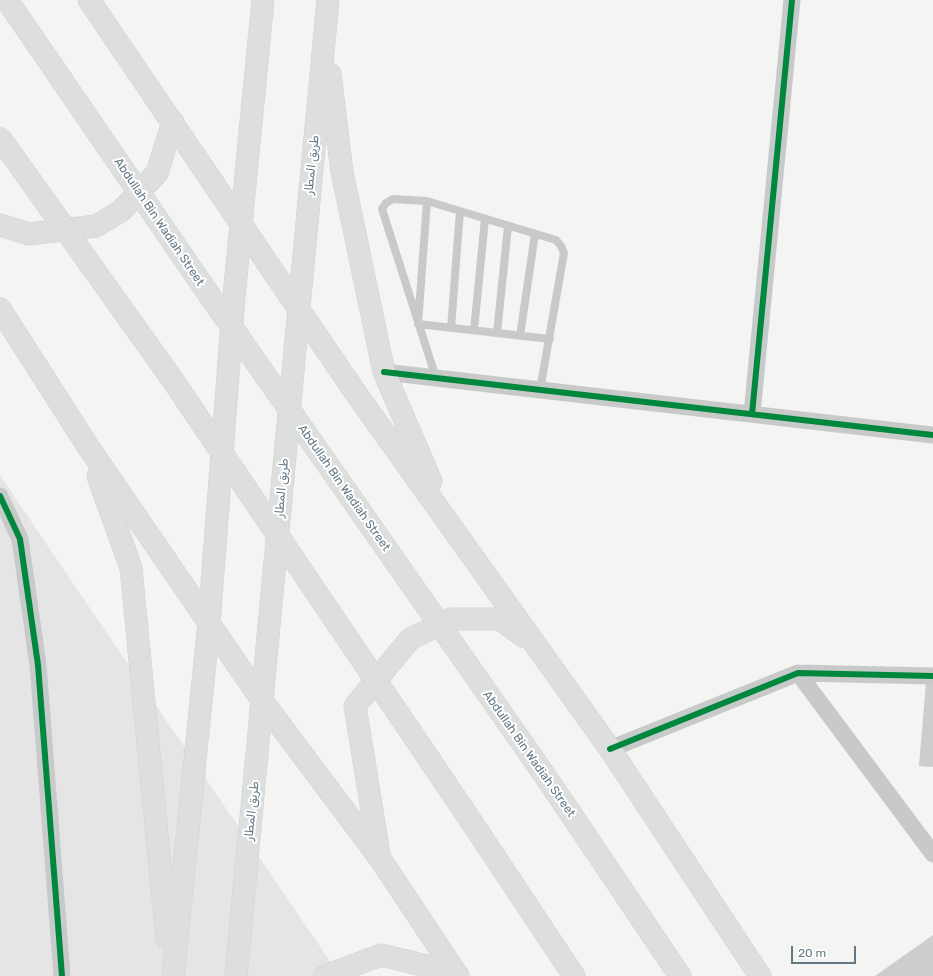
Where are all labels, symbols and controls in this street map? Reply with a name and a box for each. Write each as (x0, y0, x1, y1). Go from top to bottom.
street label: طريق المطار (302, 135, 322, 195)
street label: Abdullah Bin Wadiah Street (111, 155, 207, 289)
street label: Abdullah Bin Wadiah Street (295, 422, 393, 554)
street label: طريق المطار (272, 458, 292, 518)
street label: Abdullah Bin Wadiah Street (480, 688, 578, 820)
street label: طريق المطار (242, 781, 262, 841)
scale bar (793, 938, 858, 964)
text: 20 m (798, 946, 826, 960)

